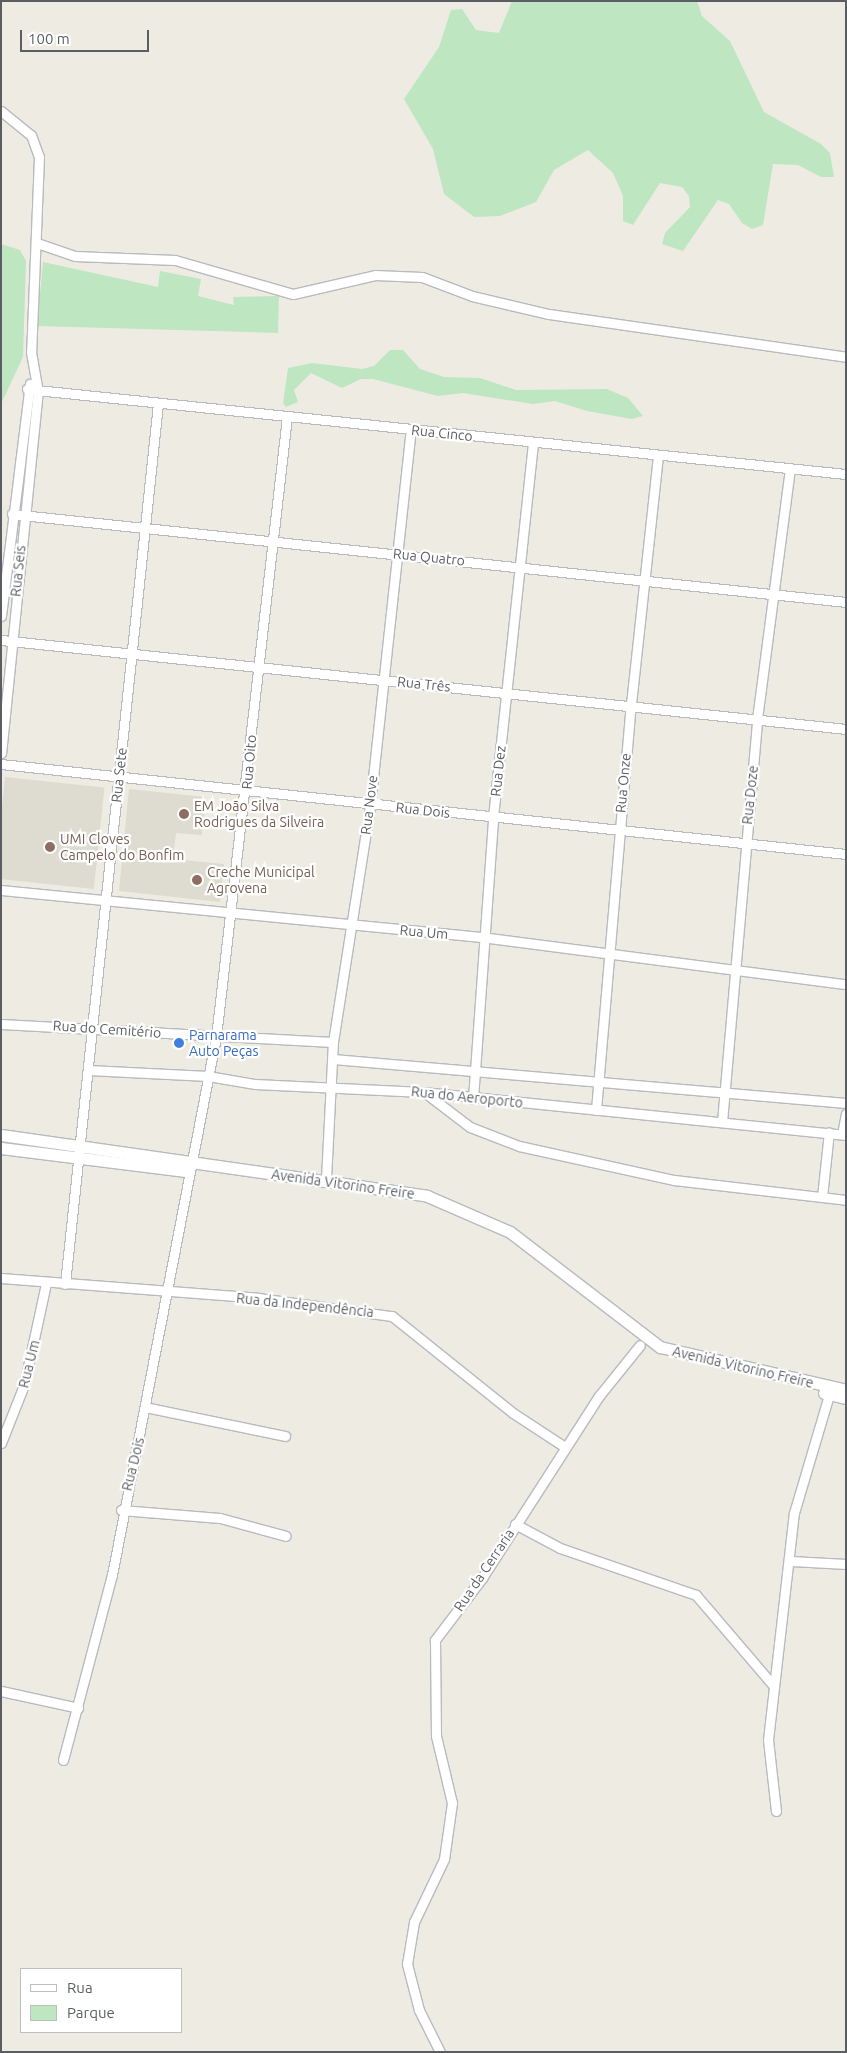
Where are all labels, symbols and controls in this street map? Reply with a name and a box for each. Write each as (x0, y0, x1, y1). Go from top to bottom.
scale bar (22, 20, 151, 52)
text: 100 m (28, 30, 70, 47)
street label: Rua Cinco (410, 421, 474, 445)
street label: Rua Seis (7, 544, 29, 598)
street label: Rua Quatro (392, 545, 466, 569)
street label: Rua Três (397, 673, 451, 695)
street label: Rua Oito (238, 734, 260, 790)
street label: Rua Dez (487, 745, 509, 797)
street label: Rua Sete (108, 747, 130, 803)
street label: Rua Onze (612, 752, 634, 814)
street label: Rua Doze (739, 765, 761, 825)
street label: Rua Nove (357, 774, 381, 836)
place label: EM João Silva Rodrigues da Silveira (194, 798, 324, 830)
street label: Rua Dois (395, 799, 451, 821)
marker: EM João Silva Rodrigues da Silveira (178, 808, 190, 820)
place label: UMI Cloves Campelo do Bonfim (60, 831, 184, 864)
marker: UMI Cloves Campelo do Bonfim (44, 841, 56, 853)
place label: Creche Municipal Agrovena (207, 864, 315, 896)
marker: Creche Municipal Agrovena (191, 874, 203, 886)
street label: Rua Um (399, 922, 449, 942)
street label: Rua do Cemitério (52, 1017, 162, 1041)
place label: Parnarama Auto Peças (189, 1027, 259, 1060)
marker: Parnarama Auto Peças (173, 1037, 185, 1049)
street label: Rua do Aeroporto (410, 1083, 524, 1111)
street label: Avenida Vitorino Freire (270, 1166, 416, 1202)
street label: Rua da Independência (235, 1289, 375, 1321)
street label: Rua Um (15, 1338, 43, 1390)
street label: Avenida Vitorino Freire (671, 1343, 815, 1391)
street label: Rua Dois (118, 1435, 148, 1493)
street label: Rua da Cerraria (450, 1526, 518, 1614)
legend (20, 1968, 182, 2033)
text: Rua (67, 1979, 93, 1996)
text: Parque (67, 2004, 115, 2021)

